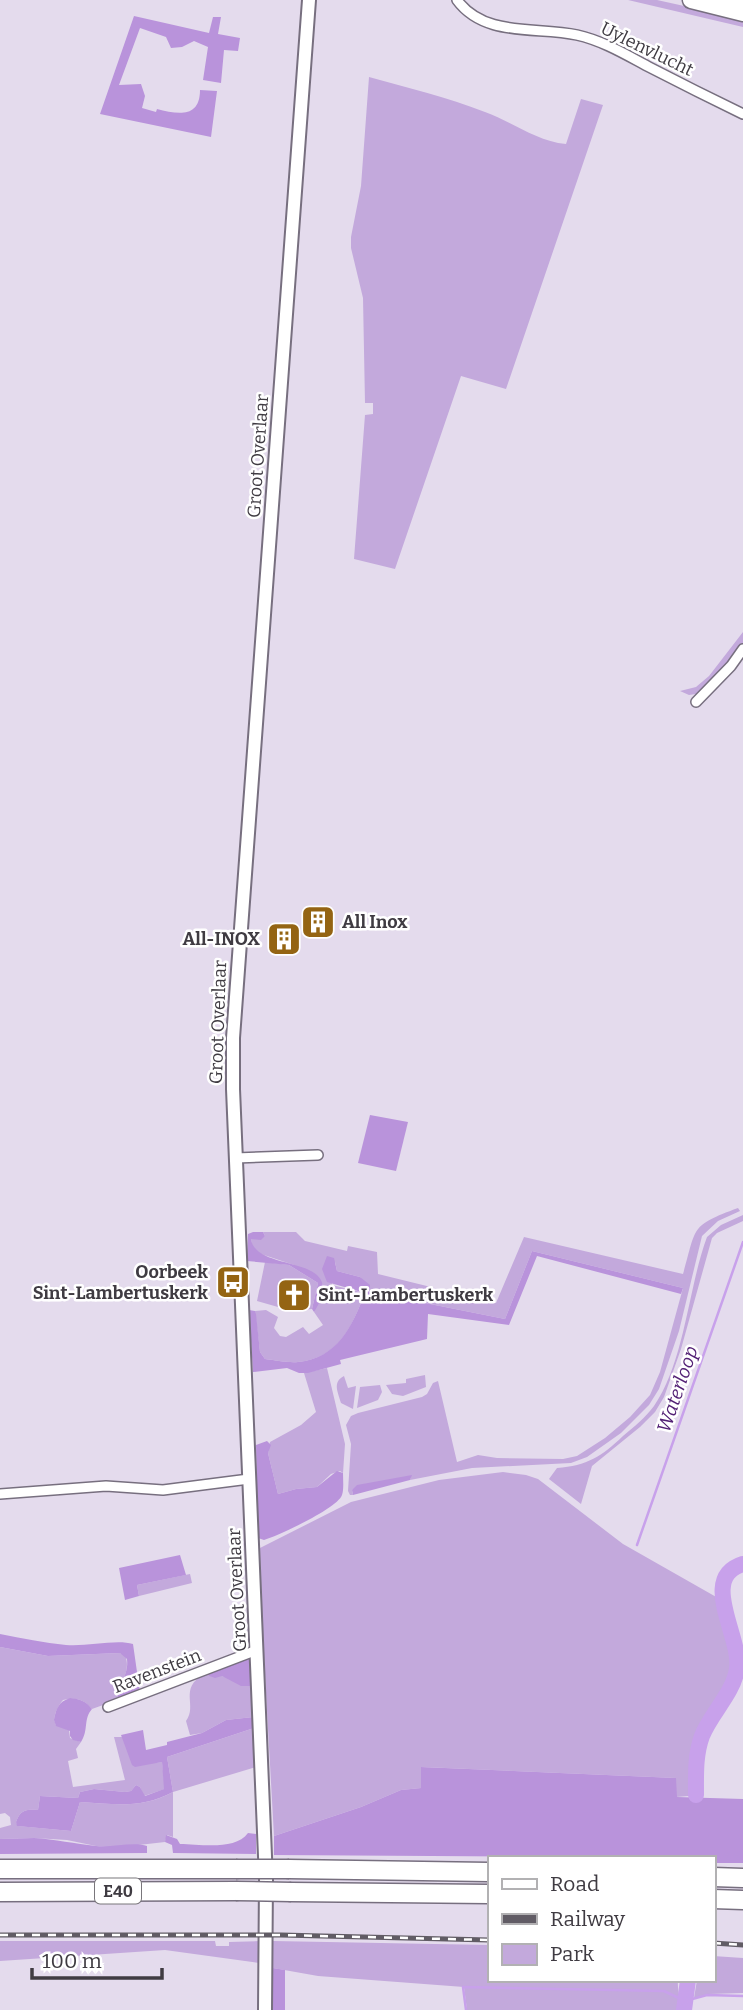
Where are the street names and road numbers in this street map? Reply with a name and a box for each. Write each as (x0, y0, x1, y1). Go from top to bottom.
street label: Uylenvlucht (597, 17, 697, 81)
street label: Groot Overlaar (243, 393, 273, 519)
street label: Groot Overlaar (205, 960, 231, 1084)
street label: Groot Overlaar (223, 1527, 251, 1652)
street label: Ravenstein (110, 1644, 205, 1698)
road number: E40 (95, 1879, 141, 1904)

